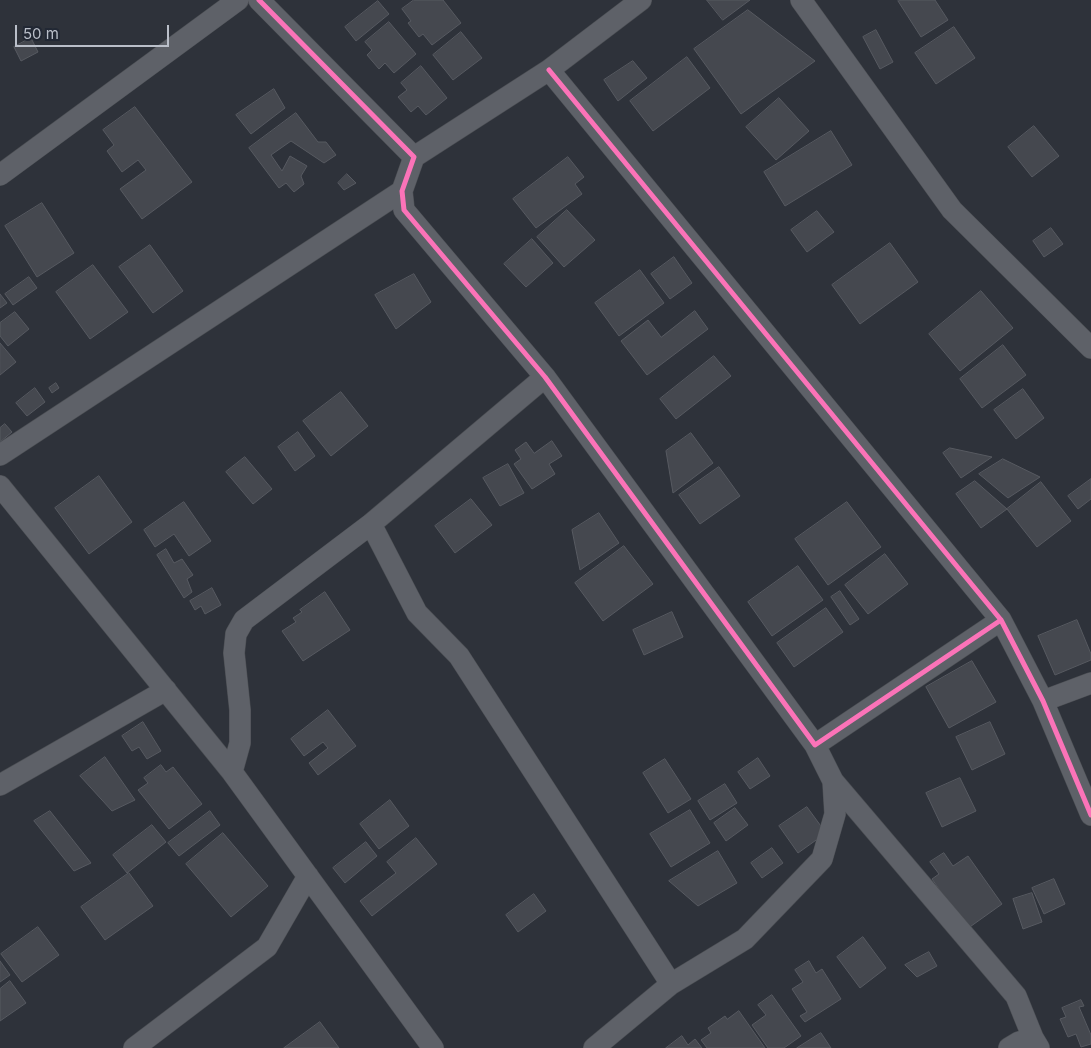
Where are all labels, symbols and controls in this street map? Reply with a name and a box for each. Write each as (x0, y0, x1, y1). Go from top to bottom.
scale bar (18, 15, 171, 47)
text: 50 m (23, 24, 59, 43)

